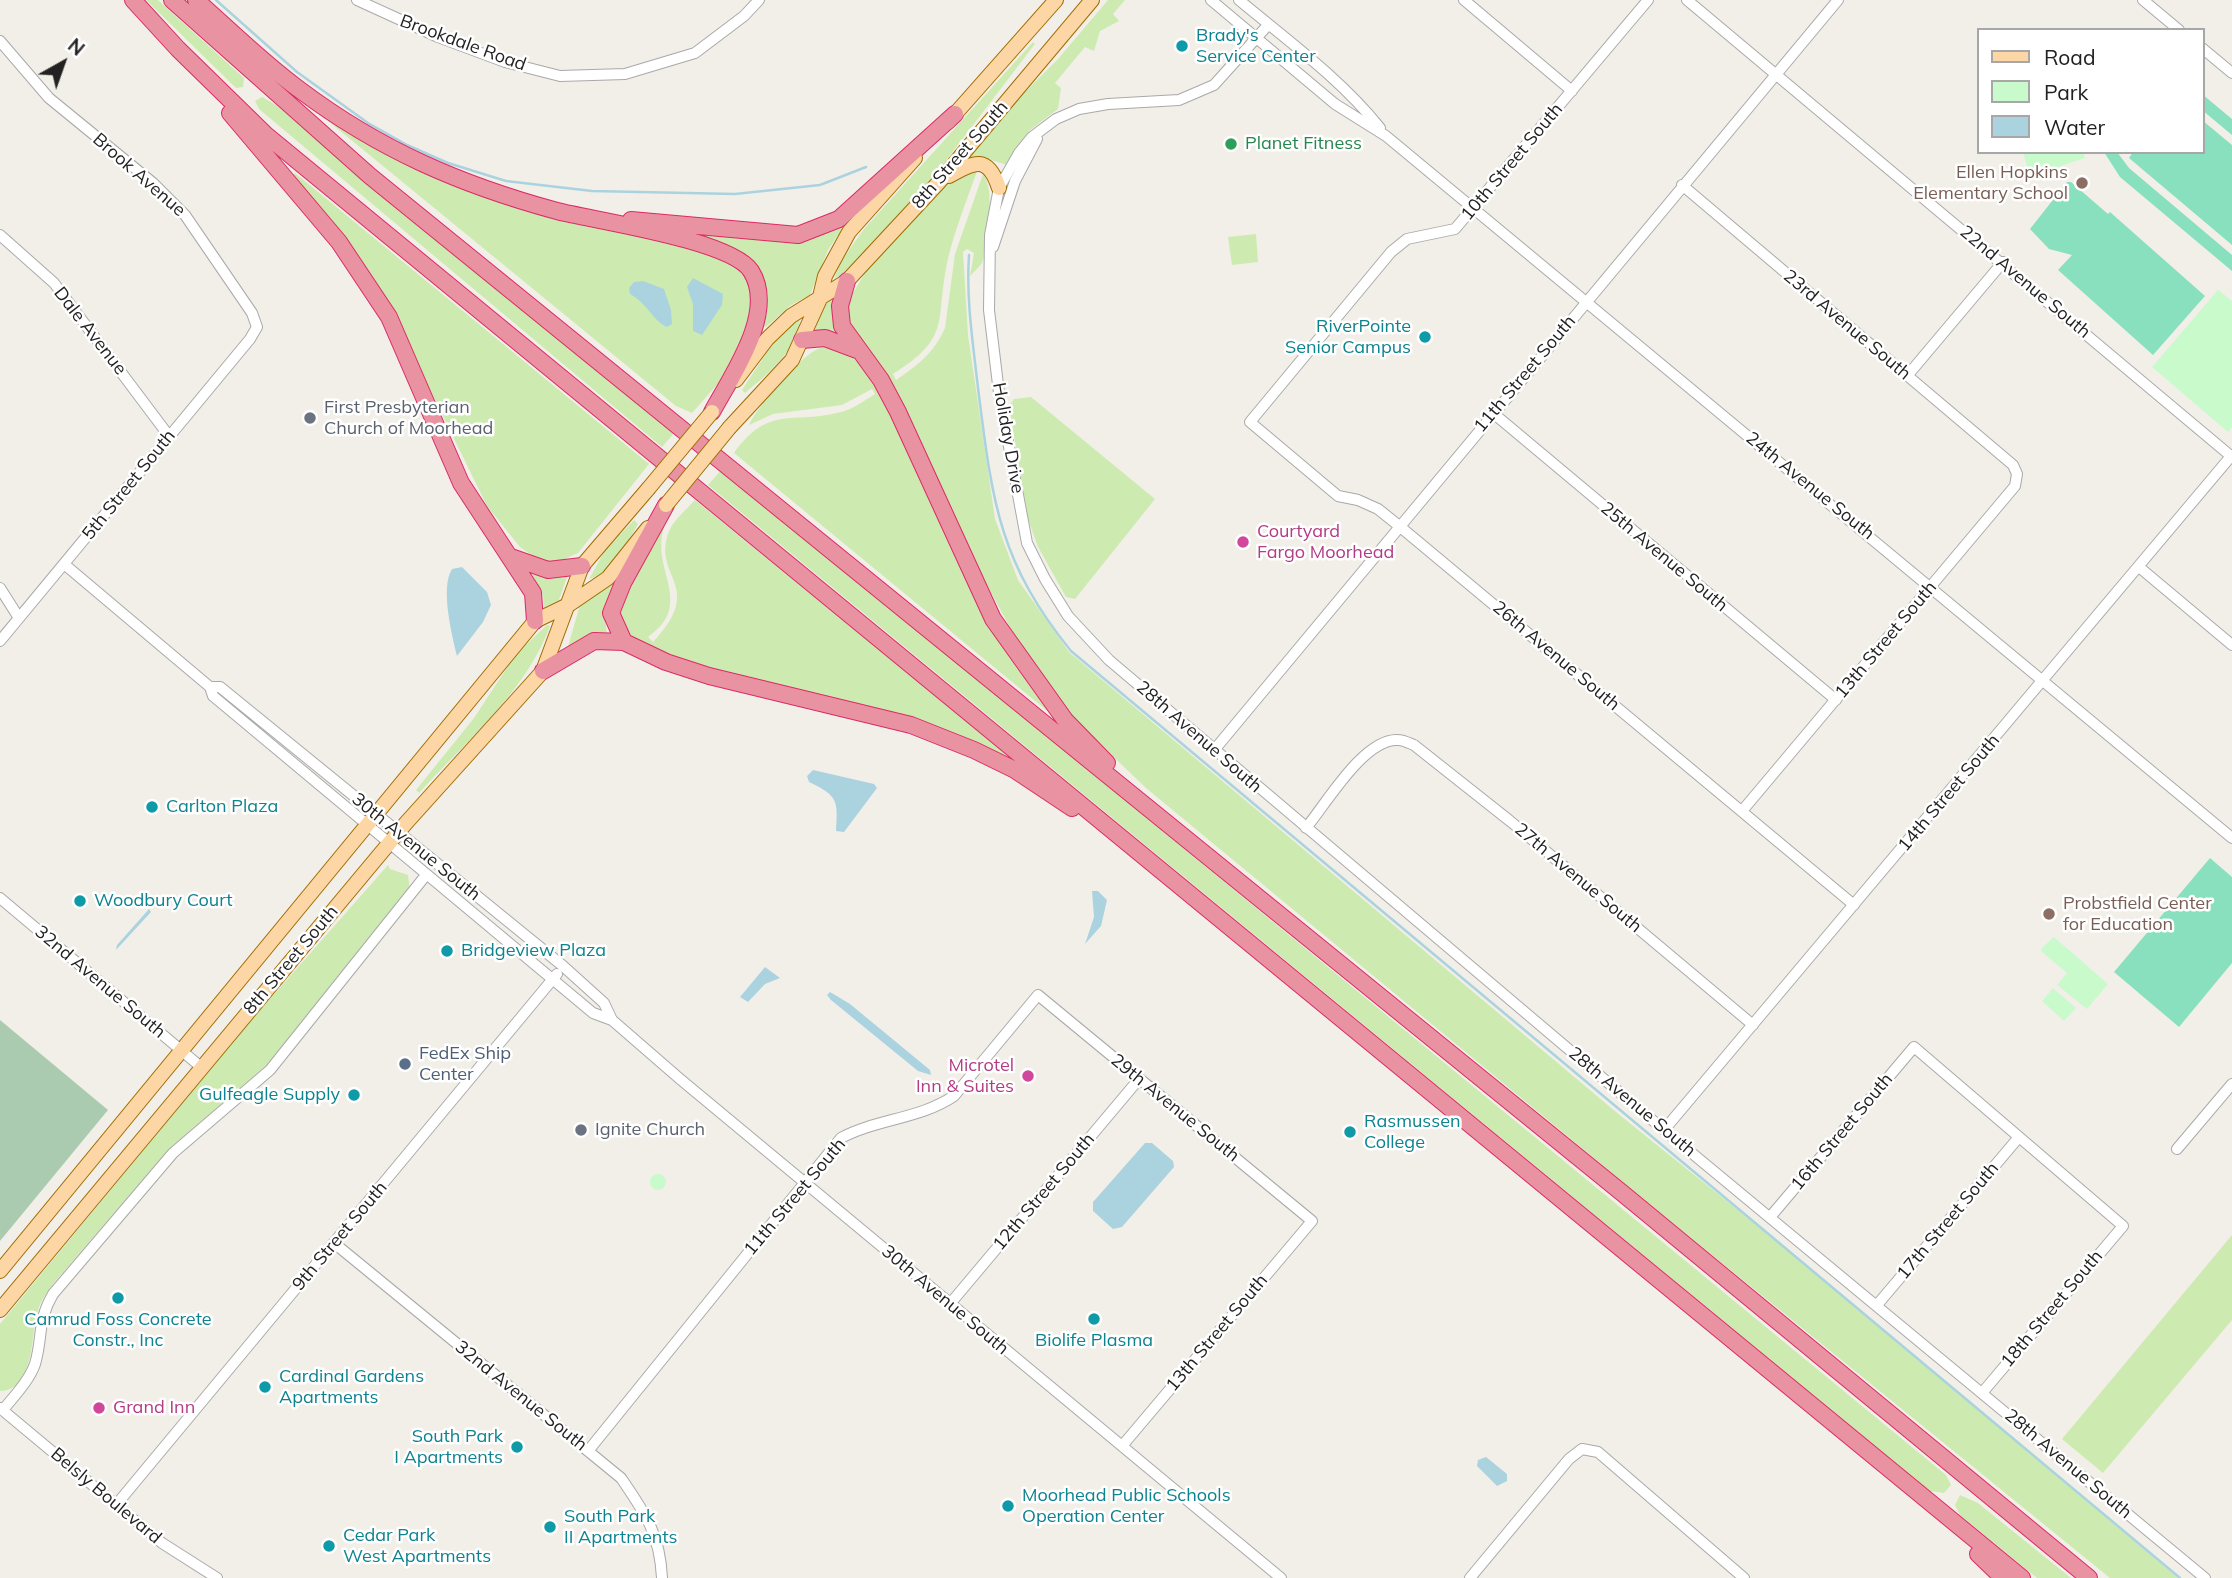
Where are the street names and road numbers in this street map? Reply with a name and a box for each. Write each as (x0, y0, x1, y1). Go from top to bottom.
street label: Brookdale Road (397, 10, 529, 76)
street label: 8th Street South (907, 97, 1013, 213)
street label: 10th Street South (1457, 99, 1567, 225)
street label: Brook Avenue (88, 129, 190, 221)
street label: 22nd Avenue South (1955, 221, 2095, 343)
street label: 23rd Avenue South (1779, 265, 1915, 385)
street label: Dale Avenue (49, 283, 131, 379)
street label: 11th Street South (1470, 311, 1580, 437)
street label: Holiday Drive (988, 381, 1028, 495)
street label: 5th Street South (78, 426, 180, 544)
street label: 24th Avenue South (1741, 427, 1879, 545)
street label: 25th Avenue South (1596, 498, 1732, 616)
street label: 13th Street South (1831, 577, 1941, 703)
street label: 26th Avenue South (1488, 597, 1624, 715)
street label: 28th Avenue South (1132, 677, 1266, 797)
street label: 14th Street South (1894, 730, 2004, 856)
street label: 30th Avenue South (347, 788, 485, 906)
street label: 27th Avenue South (1510, 819, 1646, 937)
street label: 8th Street South (239, 901, 343, 1019)
street label: 32nd Avenue South (30, 921, 170, 1043)
street label: 28th Avenue South (1564, 1043, 1700, 1161)
street label: 29th Avenue South (1106, 1049, 1244, 1167)
street label: 16th Street South (1787, 1069, 1897, 1195)
street label: 12th Street South (989, 1129, 1099, 1255)
street label: 11th Street South (740, 1134, 850, 1260)
street label: 17th Street South (1893, 1158, 2003, 1284)
street label: 9th Street South (288, 1177, 392, 1295)
street label: 30th Avenue South (877, 1241, 1013, 1359)
street label: 18th Street South (1997, 1246, 2107, 1372)
street label: 13th Street South (1162, 1270, 1272, 1396)
street label: 32nd Avenue South (451, 1336, 591, 1456)
street label: 28th Avenue South (2000, 1405, 2136, 1523)
street label: Belsly Boulevard (46, 1443, 166, 1549)

